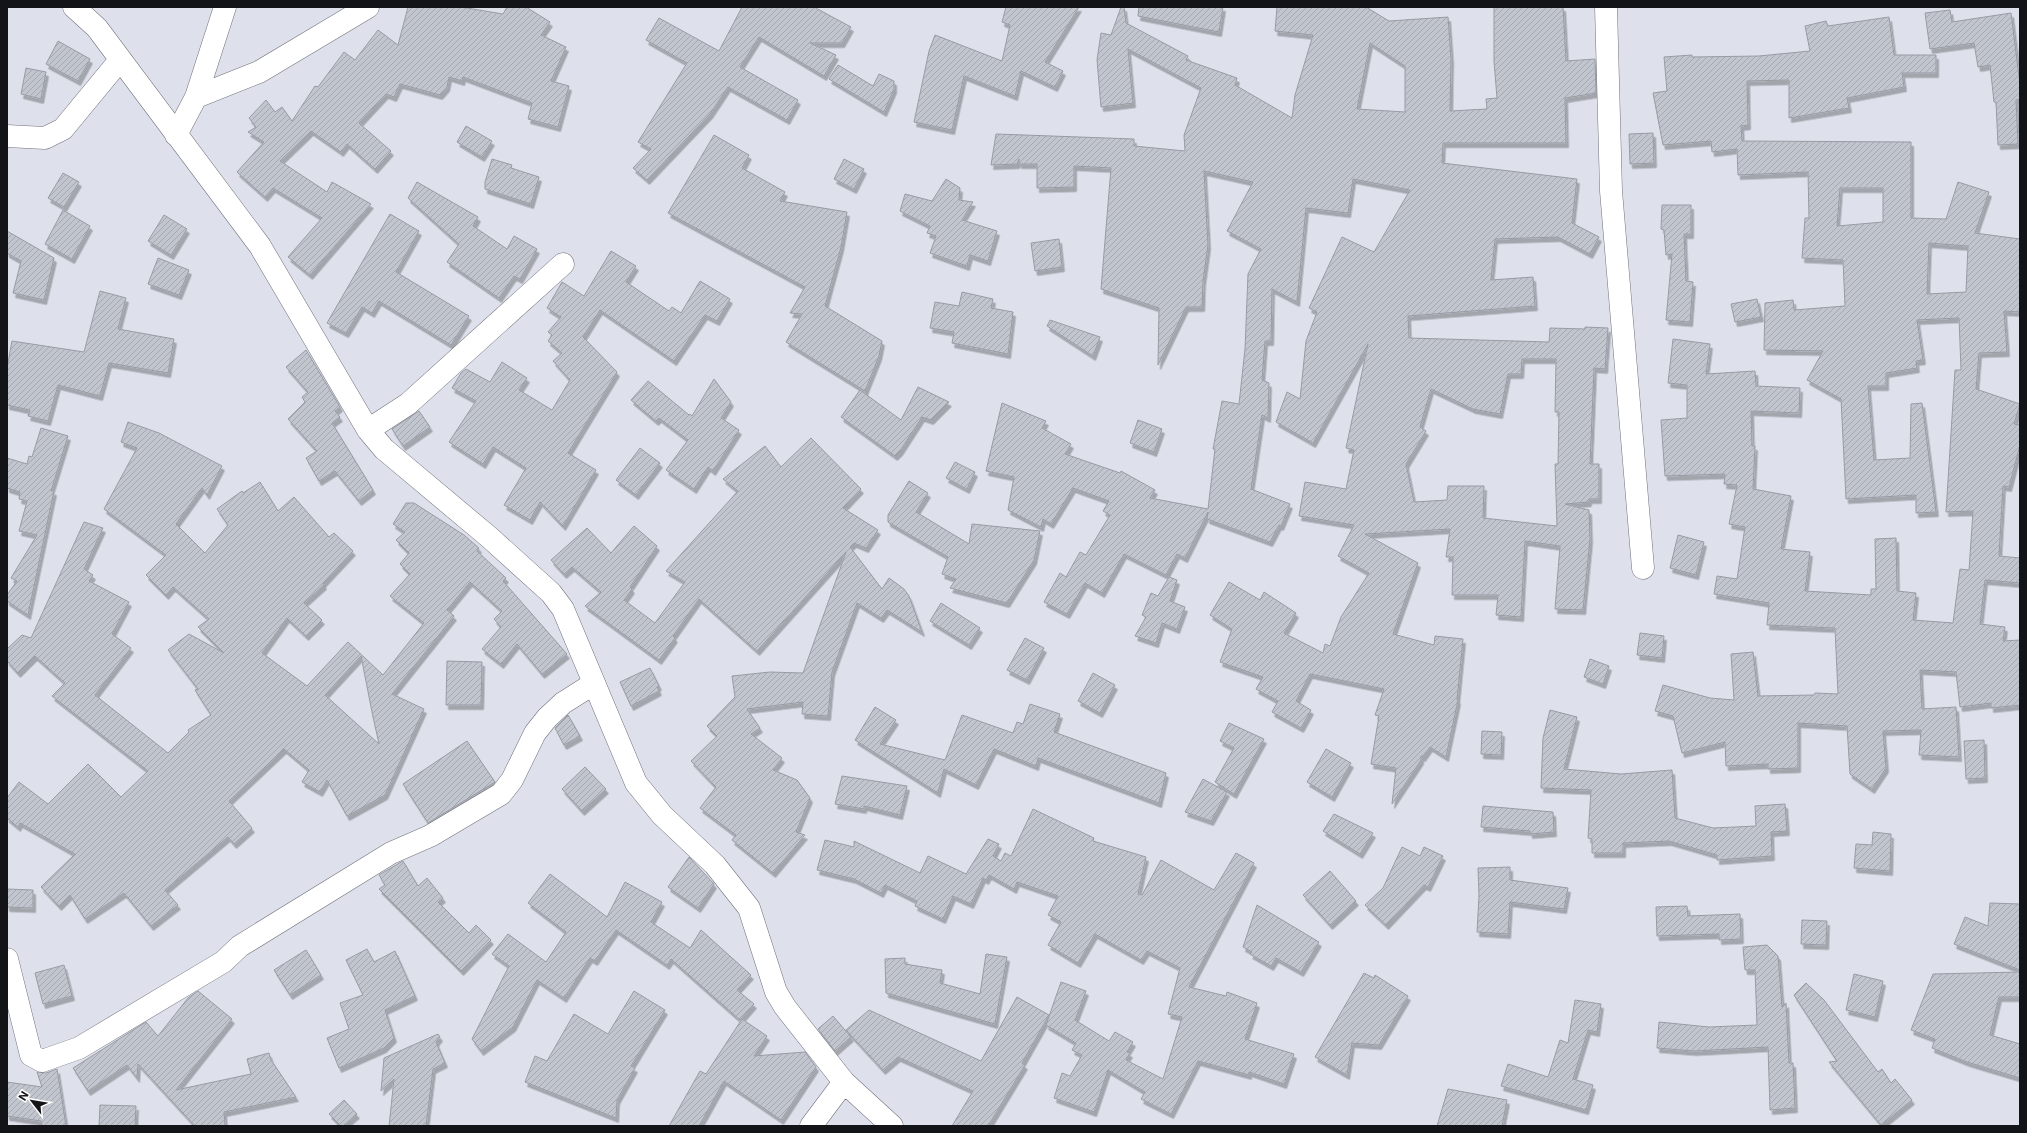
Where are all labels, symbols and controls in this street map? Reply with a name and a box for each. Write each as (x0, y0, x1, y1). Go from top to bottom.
north arrow (12, 1081, 52, 1121)
text: N (15, 1089, 32, 1103)

